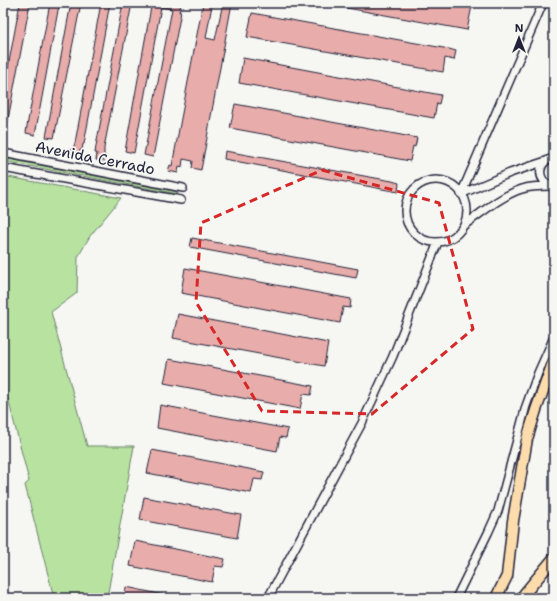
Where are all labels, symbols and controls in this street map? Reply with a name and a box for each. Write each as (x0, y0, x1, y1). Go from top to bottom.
north arrow (499, 18, 539, 58)
text: N (515, 21, 524, 36)
street label: Avenida Cerrado (34, 137, 156, 179)

